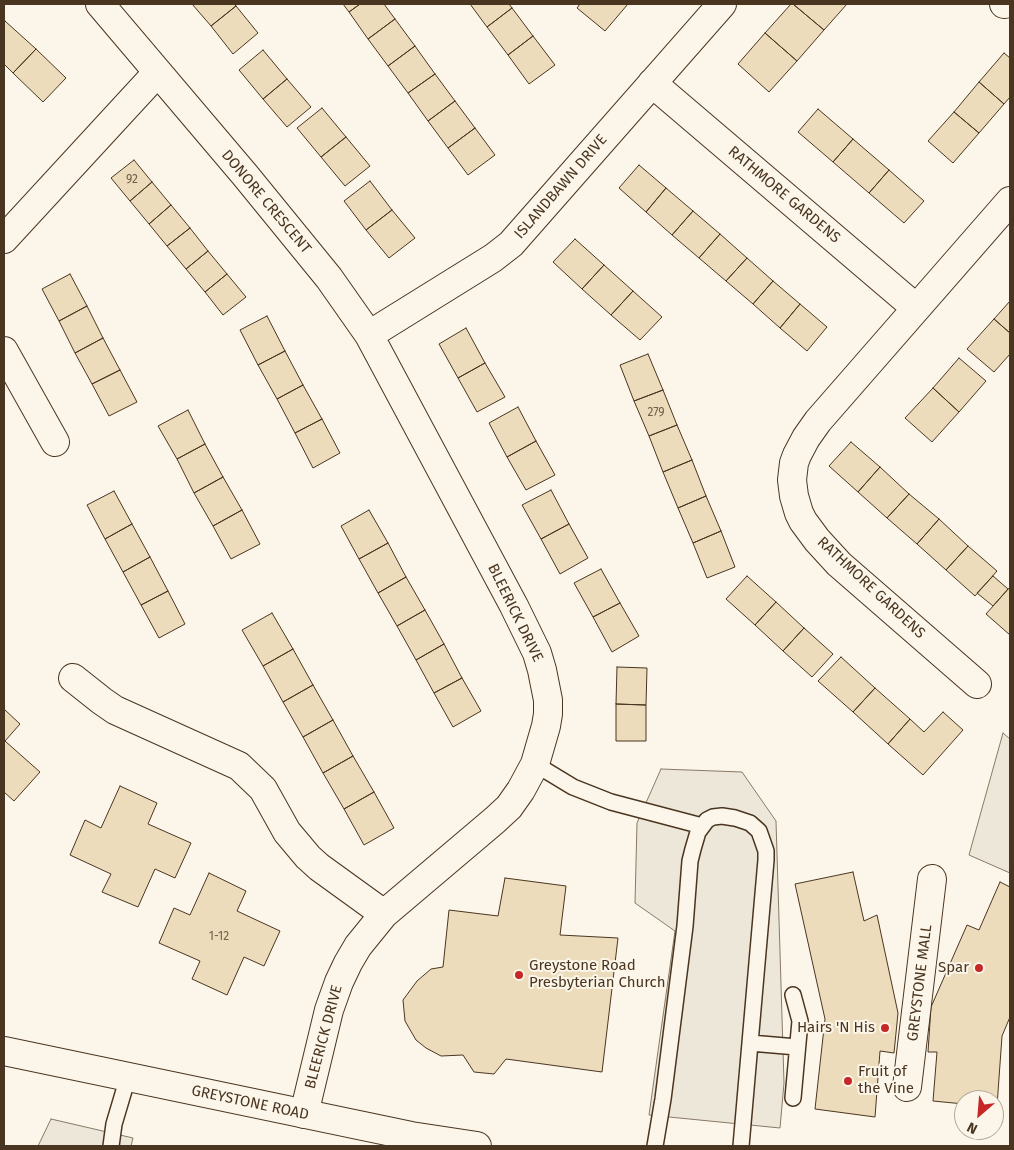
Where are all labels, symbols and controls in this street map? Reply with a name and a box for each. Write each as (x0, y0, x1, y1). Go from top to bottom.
street label: ISLANDBAWN DRIVE (511, 131, 611, 243)
street label: RATHMORE GARDENS (724, 143, 844, 247)
street label: DONORE CRESCENT (217, 147, 315, 257)
house number: 92 (126, 173, 138, 187)
house number: 279 (647, 406, 665, 420)
street label: RATHMORE GARDENS (813, 533, 929, 643)
street label: BLEERICK DRIVE (483, 561, 547, 665)
street label: GREYSTONE MALL (904, 924, 936, 1042)
house number: 1-12 (209, 930, 229, 944)
place label: Greystone Road Presbyterian Church (529, 957, 666, 992)
place label: Spar (938, 959, 969, 977)
marker: Spar (973, 962, 985, 974)
marker: Greystone Road Presbyterian Church (513, 969, 525, 981)
street label: BLEERICK DRIVE (301, 983, 347, 1091)
place label: Hairs 'N His (797, 1019, 875, 1037)
marker: Hairs 'N His (879, 1022, 891, 1034)
place label: Fruit of the Vine (858, 1063, 914, 1098)
marker: Fruit of the Vine (842, 1075, 854, 1087)
street label: GREYSTONE ROAD (190, 1082, 310, 1124)
north arrow (954, 1090, 1004, 1140)
text: N (964, 1118, 980, 1138)

